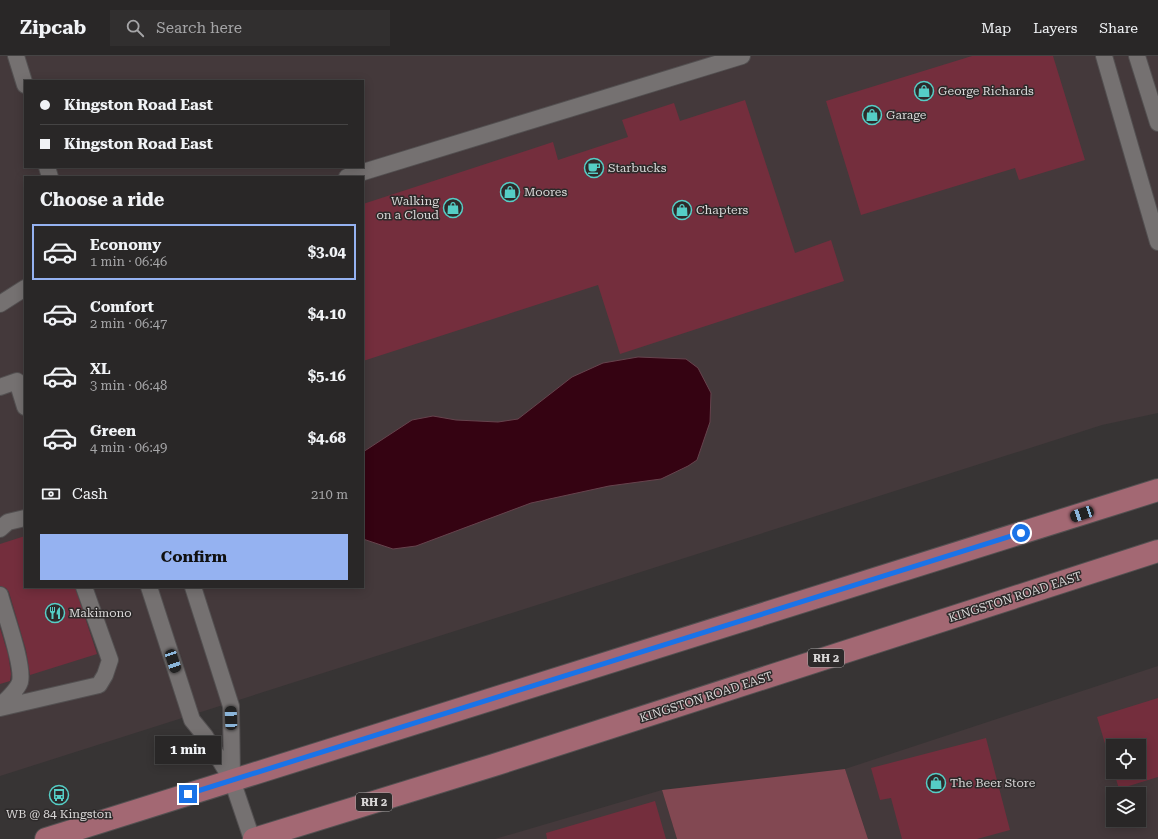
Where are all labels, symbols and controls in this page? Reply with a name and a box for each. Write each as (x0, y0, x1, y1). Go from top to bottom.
search box (110, 10, 390, 46)
text: Zipcab (20, 16, 86, 39)
icon: search (124, 17, 146, 39)
text: Search here (156, 19, 242, 37)
text: Map (981, 20, 1011, 36)
text: Layers (1033, 20, 1077, 36)
text: Share (1099, 20, 1138, 36)
shop icon: George Richards (913, 80, 935, 102)
place label: George Richards (938, 84, 1034, 98)
text: Kingston Road East (64, 96, 213, 114)
shop icon: Garage (861, 104, 883, 126)
place label: Garage (886, 108, 927, 122)
text: Kingston Road East (64, 135, 213, 153)
cafe icon: Starbucks (583, 157, 605, 179)
place label: Starbucks (608, 161, 667, 175)
shop icon: Moores (499, 181, 521, 203)
place label: Moores (524, 185, 567, 199)
text: Choose a ride (40, 189, 164, 210)
place label: Walking on a Cloud (376, 194, 439, 222)
shop icon: Walking on a Cloud (442, 197, 464, 219)
shop icon: Chapters (671, 199, 693, 221)
place label: Chapters (696, 203, 749, 217)
icon: car (42, 234, 78, 270)
text: Economy (90, 236, 161, 254)
text: $3.04 (308, 243, 346, 261)
text: 1 min · 06:46 (90, 254, 167, 269)
icon: car (42, 296, 78, 332)
text: Comfort (90, 298, 154, 316)
text: $4.10 (308, 305, 346, 323)
text: 2 min · 06:47 (90, 316, 167, 331)
icon: car (42, 358, 78, 394)
text: XL (90, 360, 111, 378)
text: $5.16 (308, 367, 346, 385)
text: 3 min · 06:48 (90, 378, 167, 393)
icon: car (42, 420, 78, 456)
text: Green (90, 422, 136, 440)
text: $4.68 (308, 429, 346, 447)
text: 4 min · 06:49 (90, 440, 167, 455)
icon: cash (40, 483, 62, 505)
text: Cash (72, 485, 108, 503)
text: 210 m (311, 487, 348, 502)
car (1069, 505, 1095, 523)
route start (1012, 524, 1030, 542)
button: Confirm (40, 534, 348, 580)
street label: KINGSTON ROAD EAST (947, 569, 1083, 625)
restaurant icon: Makimono (44, 602, 66, 624)
place label: Makimono (69, 606, 132, 620)
car (164, 648, 182, 674)
road number: RH 2 (808, 649, 844, 667)
street label: KINGSTON ROAD EAST (638, 669, 774, 725)
car (225, 706, 237, 730)
callout: 1 min (155, 736, 221, 764)
map controls (1106, 739, 1146, 827)
button: locate (1106, 739, 1146, 779)
text: 1 min (170, 742, 206, 757)
shop icon: The Beer Store (925, 772, 947, 794)
place label: The Beer Store (950, 776, 1036, 790)
bus stop icon: WB @ 84 Kingston (48, 784, 70, 806)
route end (179, 785, 197, 803)
button: layers (1106, 787, 1146, 827)
road number: RH 2 (356, 793, 392, 811)
place label: WB @ 84 Kingston (6, 807, 112, 821)

